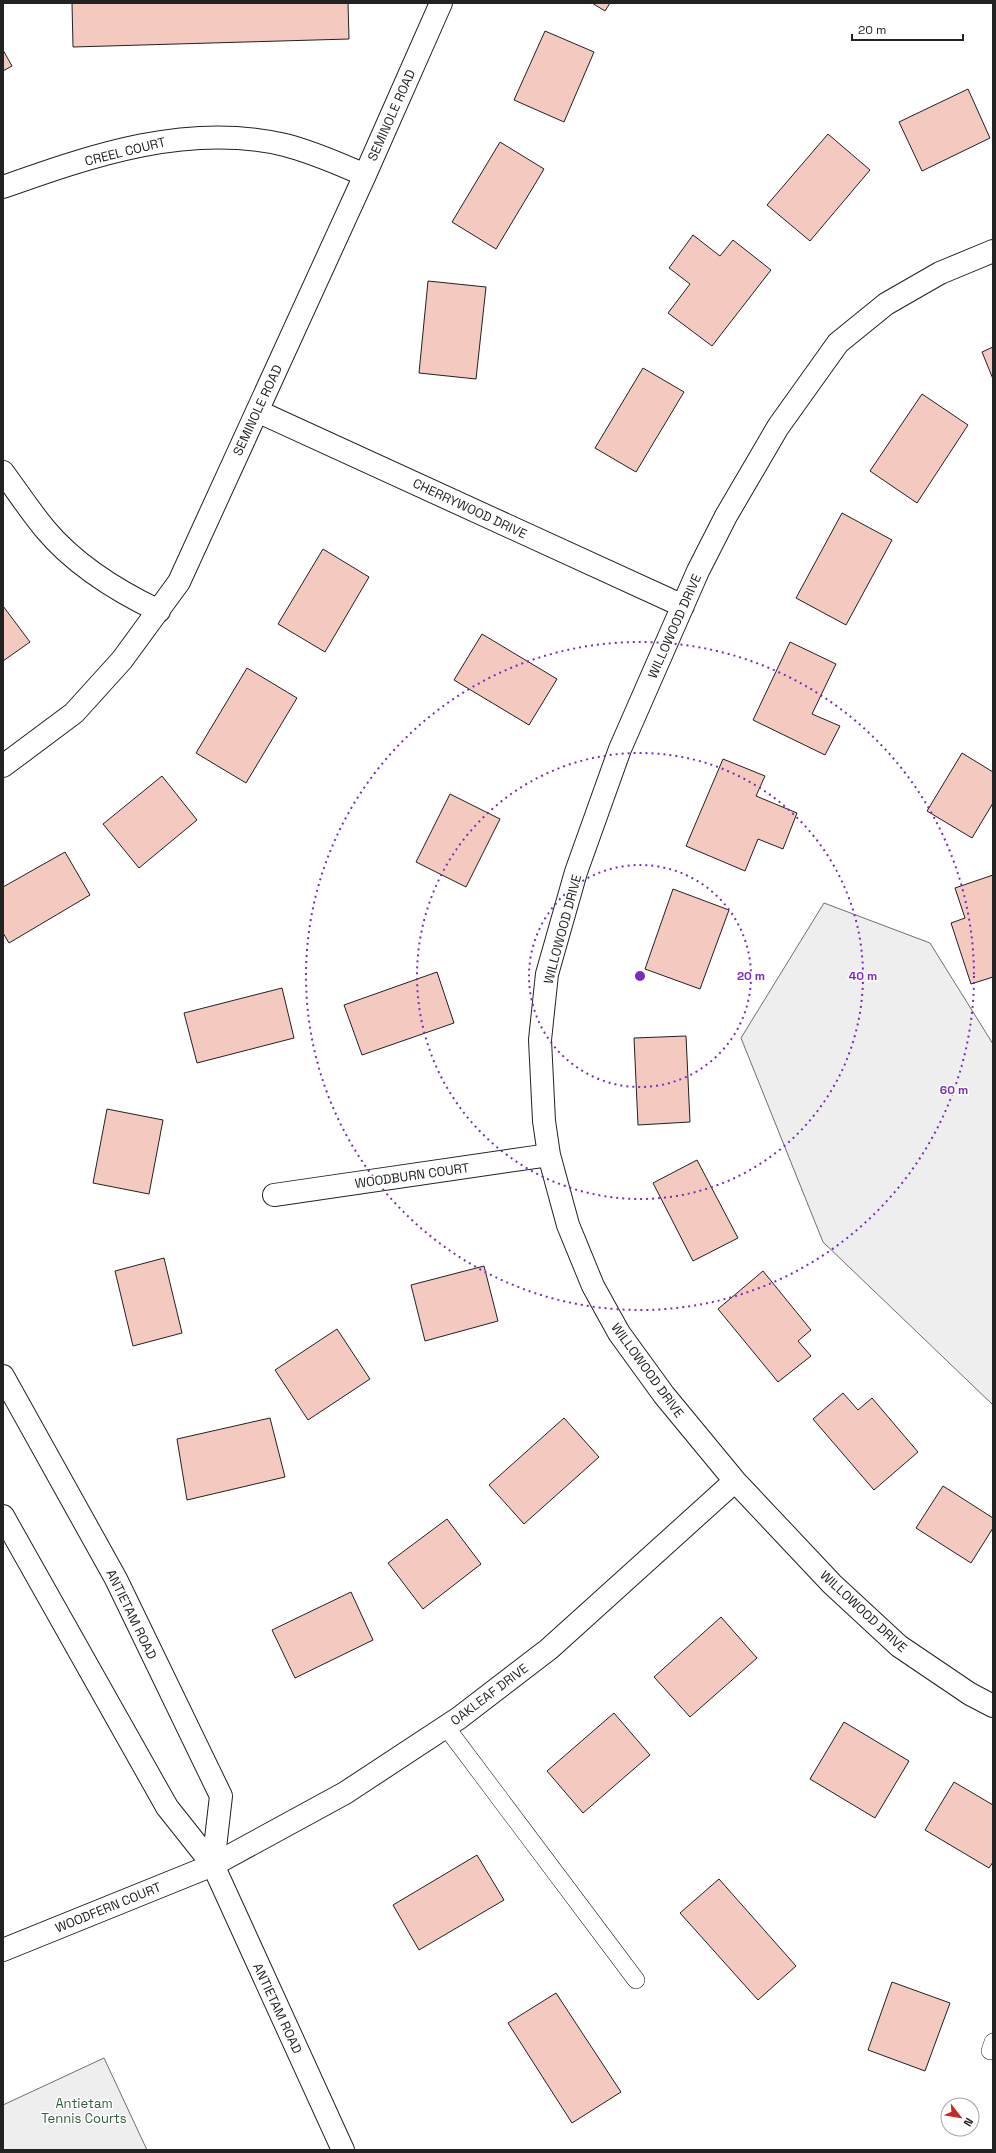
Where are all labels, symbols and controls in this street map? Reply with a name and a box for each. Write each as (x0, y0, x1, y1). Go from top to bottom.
scale bar (852, 16, 963, 42)
text: 20 m (858, 22, 886, 38)
street label: SEMINOLE ROAD (364, 67, 419, 164)
street label: CREEL COURT (83, 133, 168, 170)
street label: SEMINOLE ROAD (229, 362, 286, 458)
street label: CHERRYWOOD DRIVE (410, 475, 530, 542)
street label: WILLOWOOD DRIVE (644, 571, 705, 681)
street label: WILLOWOOD DRIVE (540, 872, 585, 986)
text: 20 m (737, 968, 765, 984)
text: 40 m (849, 968, 877, 984)
centre of rings (633, 969, 647, 983)
text: 60 m (940, 1082, 968, 1098)
street label: WOODBURN COURT (354, 1159, 471, 1192)
street label: WILLOWOOD DRIVE (608, 1320, 688, 1421)
street label: ANTIETAM ROAD (102, 1566, 161, 1662)
street label: WILLOWOOD DRIVE (817, 1567, 911, 1656)
street label: OAKLEAF DRIVE (447, 1660, 532, 1729)
street label: WOODFERN COURT (53, 1878, 164, 1936)
street label: ANTIETAM ROAD (249, 1960, 306, 2056)
park label: Antietam Tennis Courts (41, 2095, 127, 2127)
north arrow (940, 2097, 980, 2137)
text: N (961, 2115, 976, 2129)

